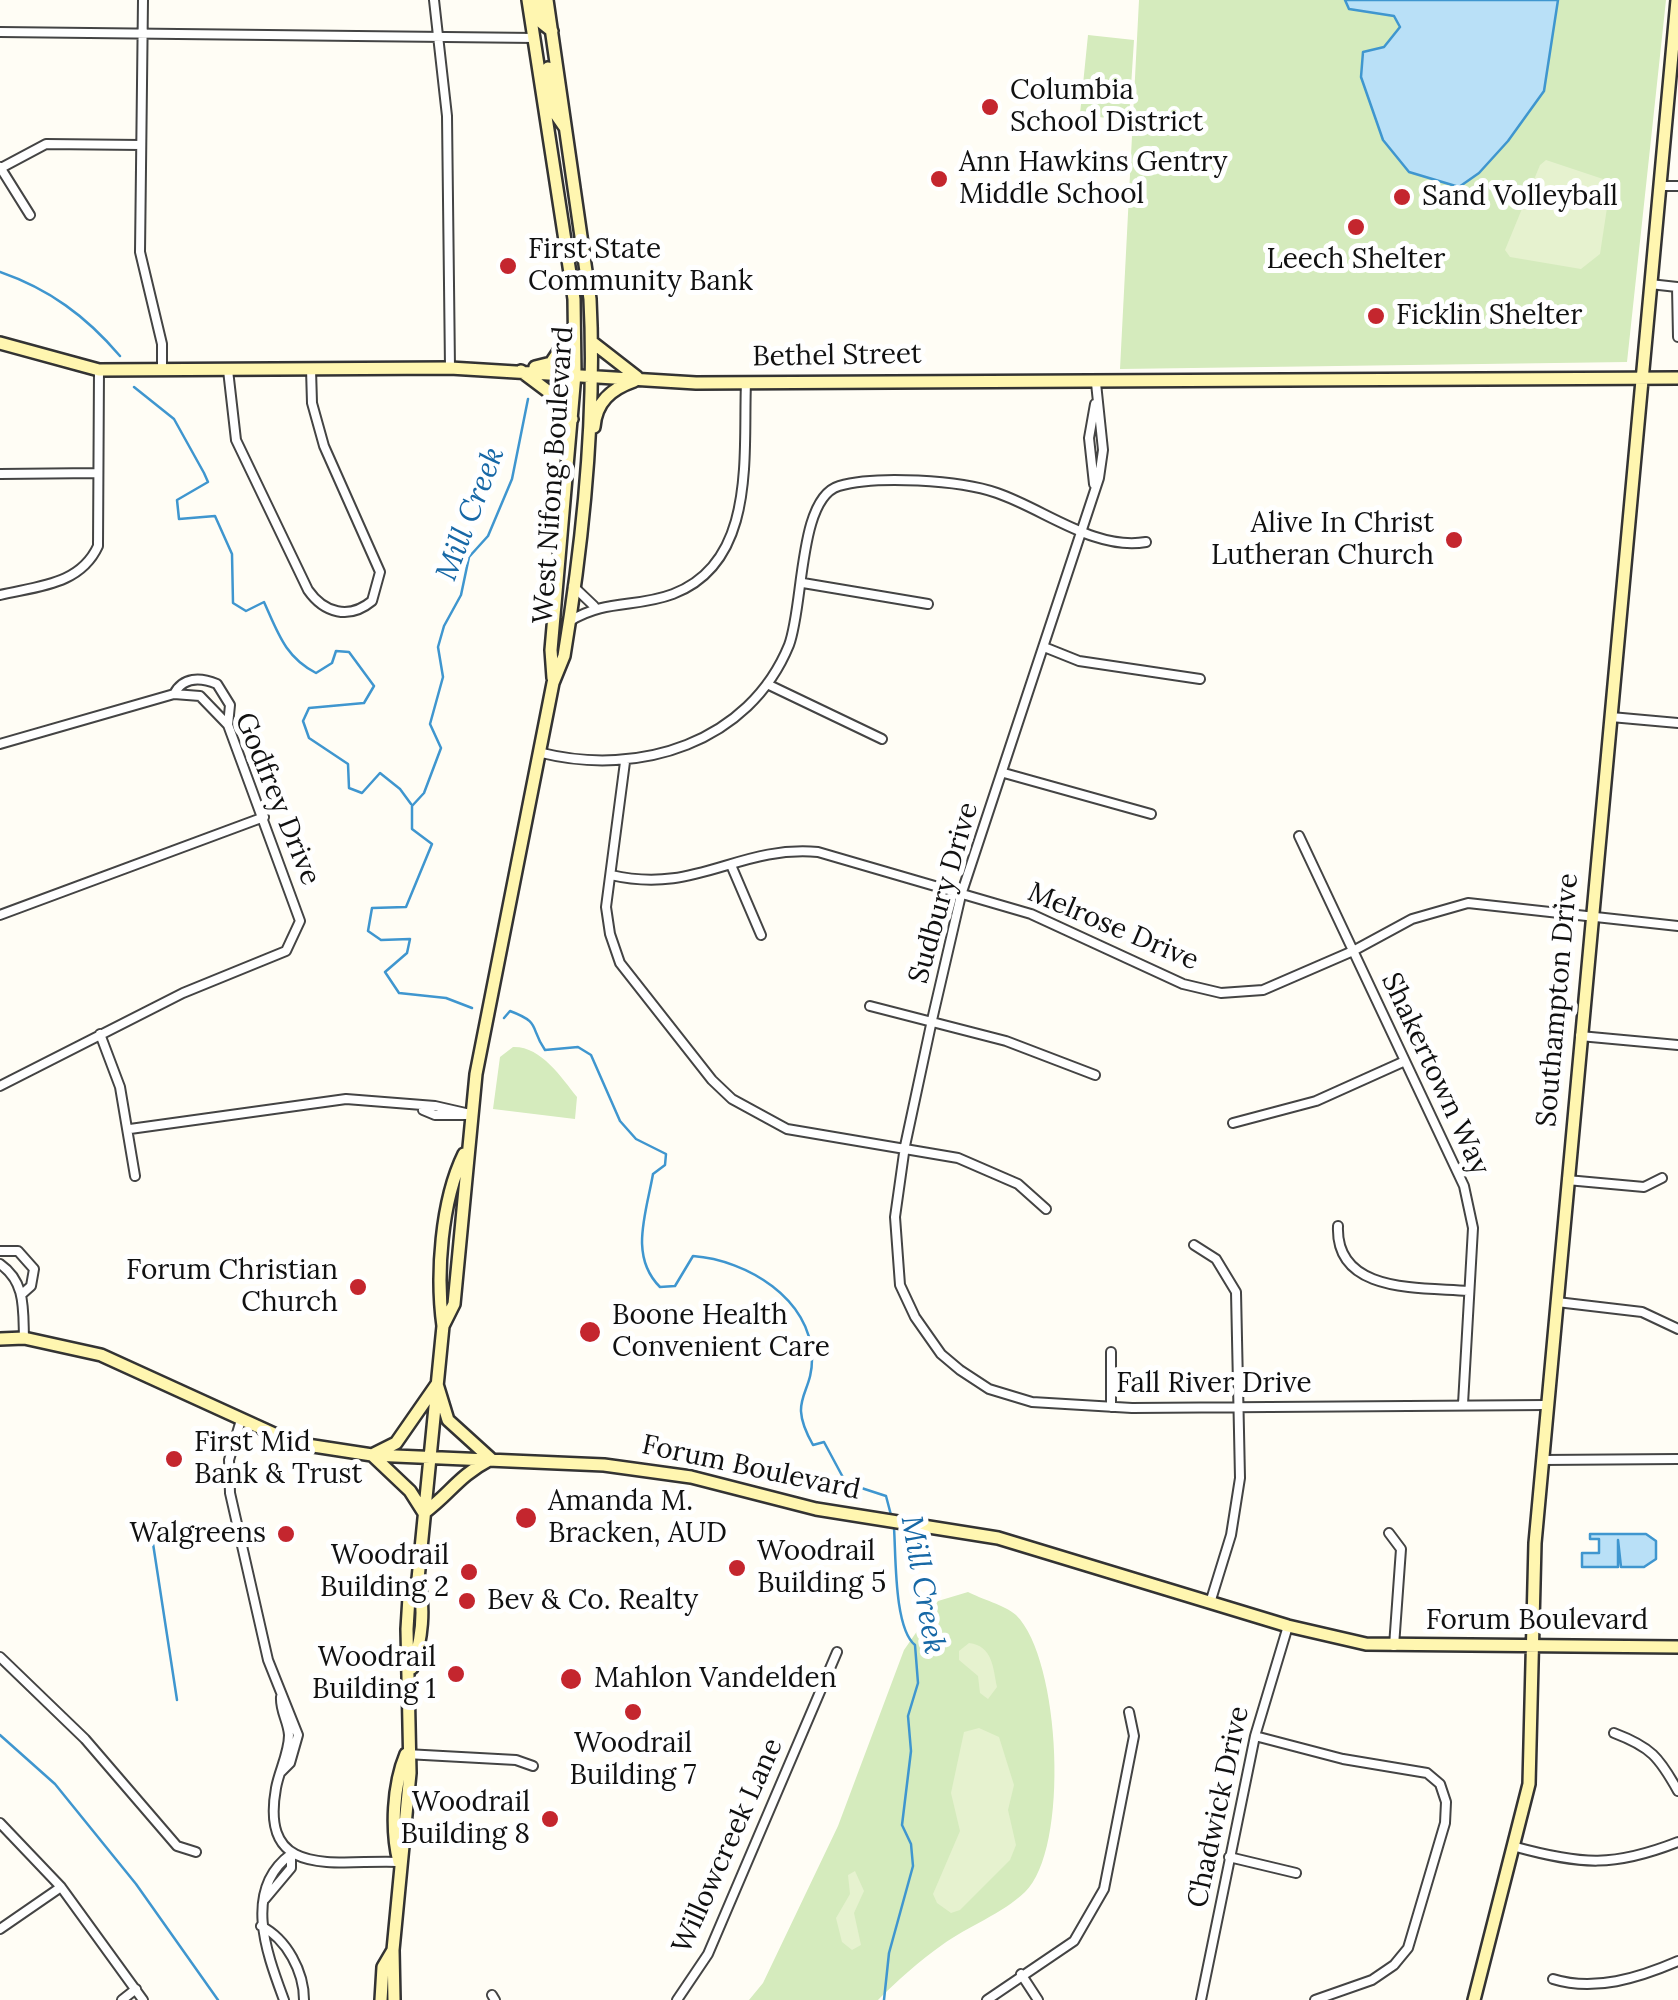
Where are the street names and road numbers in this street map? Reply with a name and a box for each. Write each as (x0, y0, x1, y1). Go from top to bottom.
street label: West Nifong Boulevard (527, 325, 581, 625)
street label: Bethel Street (752, 338, 922, 374)
street label: Godfrey Drive (227, 708, 327, 890)
street label: Sudbury Drive (902, 799, 986, 987)
street label: Southampton Drive (1530, 872, 1586, 1128)
street label: Melrose Drive (1023, 876, 1203, 978)
street label: Shakertown Way (1374, 968, 1496, 1180)
street label: Fall River Drive (1116, 1367, 1312, 1401)
street label: Forum Boulevard (639, 1428, 863, 1508)
street label: Forum Boulevard (1426, 1604, 1648, 1638)
street label: Chadwick Drive (1181, 1703, 1257, 1911)
street label: Willowcreek Lane (666, 1733, 790, 1959)

